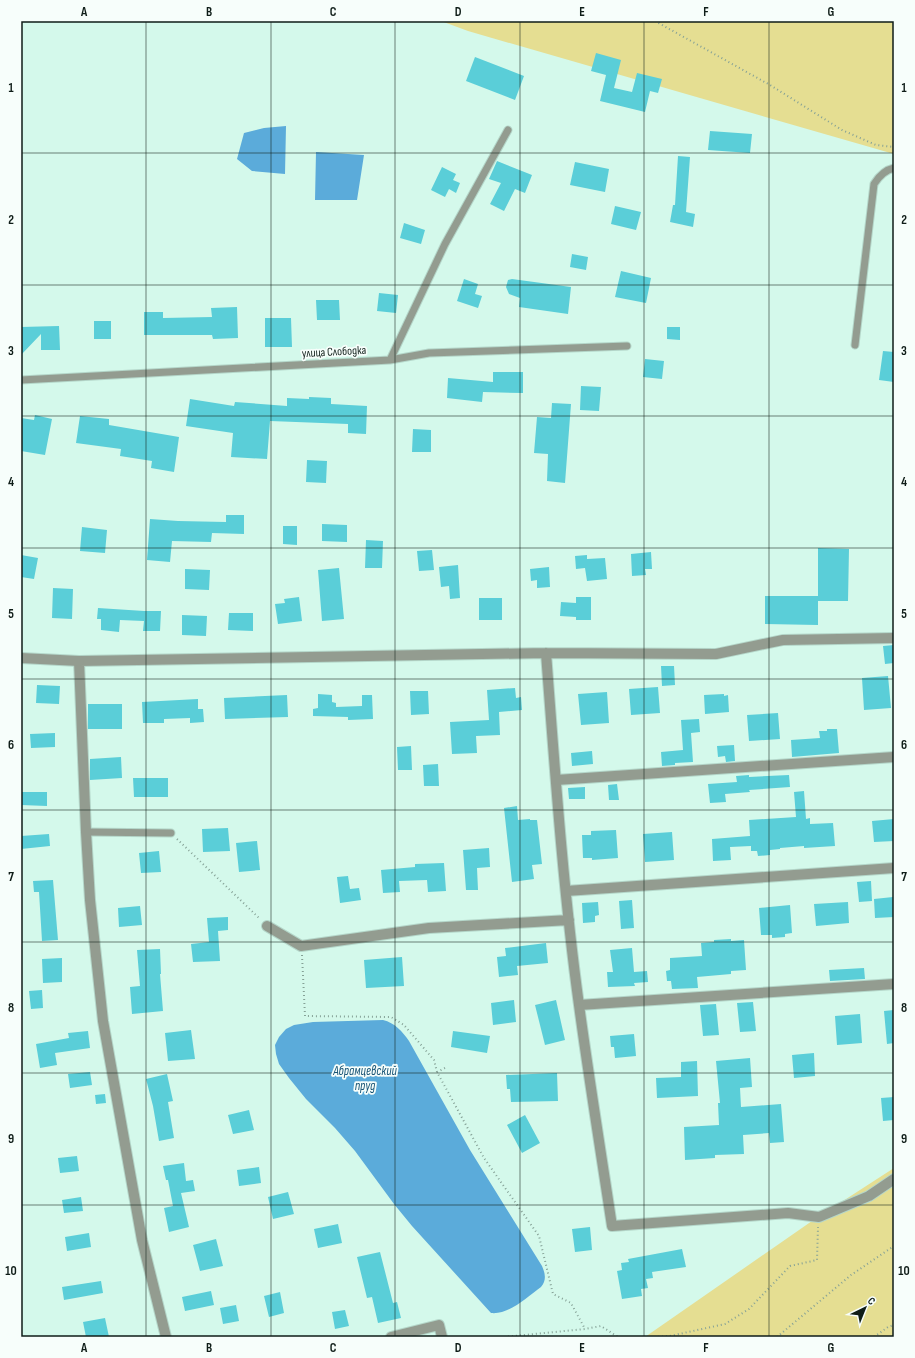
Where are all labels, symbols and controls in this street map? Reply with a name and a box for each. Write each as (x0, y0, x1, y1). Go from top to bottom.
text: A (80, 4, 88, 20)
text: B (206, 4, 212, 20)
text: C (330, 4, 337, 20)
text: D (455, 4, 462, 20)
text: E (579, 4, 585, 20)
text: F (703, 4, 709, 20)
text: G (828, 4, 835, 20)
text: 1 (8, 80, 14, 96)
text: 1 (901, 80, 907, 96)
text: 2 (8, 212, 14, 228)
text: 2 (901, 212, 907, 228)
text: 3 (8, 343, 14, 359)
street label: улица Слободка (301, 343, 367, 361)
text: 3 (901, 343, 907, 359)
text: 4 (8, 474, 14, 490)
text: 4 (901, 474, 907, 490)
text: 5 (8, 606, 14, 622)
text: 5 (901, 606, 907, 622)
text: 6 (8, 737, 14, 753)
text: 6 (901, 737, 907, 753)
text: 7 (8, 869, 14, 885)
text: 7 (901, 869, 907, 885)
text: 8 (8, 1000, 14, 1016)
text: 8 (901, 1000, 907, 1016)
water label: Абрамцевский пруд (332, 1063, 398, 1094)
text: 9 (8, 1131, 14, 1147)
text: 9 (901, 1131, 907, 1147)
text: 10 (5, 1263, 17, 1279)
text: 10 (898, 1263, 910, 1279)
north arrow (845, 1288, 885, 1328)
text: С (865, 1294, 878, 1308)
text: A (80, 1340, 88, 1356)
text: B (206, 1340, 212, 1356)
text: C (330, 1340, 337, 1356)
text: D (455, 1340, 462, 1356)
text: E (579, 1340, 585, 1356)
text: F (703, 1340, 709, 1356)
text: G (828, 1340, 835, 1356)

